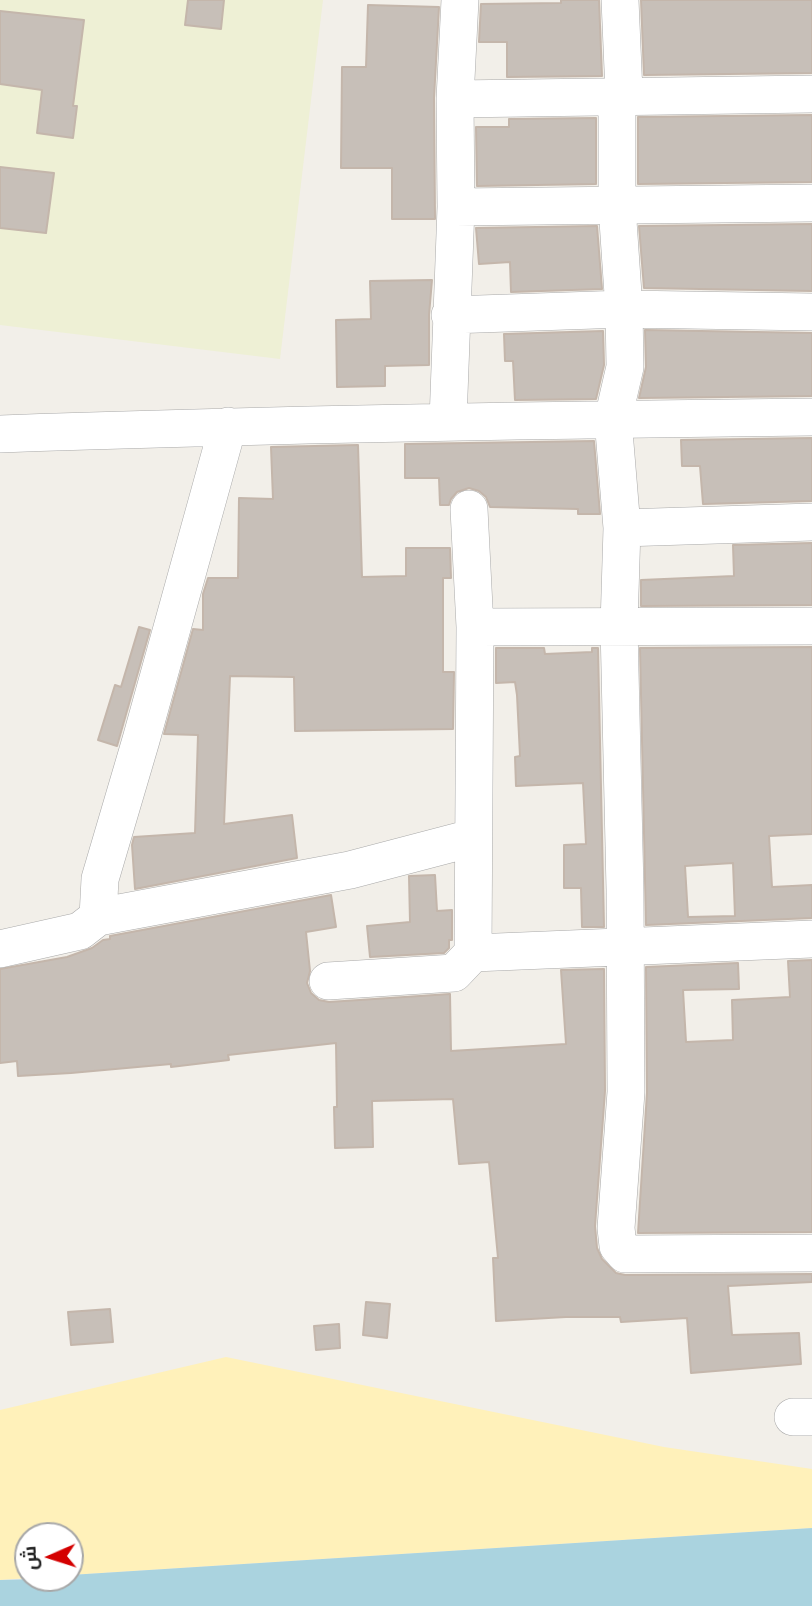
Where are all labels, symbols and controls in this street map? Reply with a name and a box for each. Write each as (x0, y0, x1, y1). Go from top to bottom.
north arrow (14, 1522, 84, 1592)
text: ش (18, 1545, 41, 1571)

